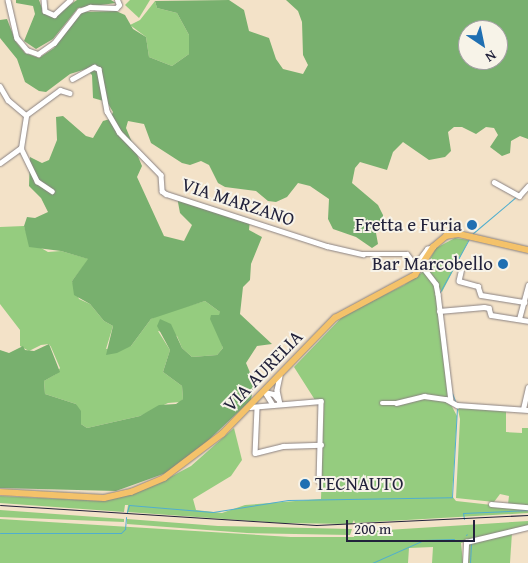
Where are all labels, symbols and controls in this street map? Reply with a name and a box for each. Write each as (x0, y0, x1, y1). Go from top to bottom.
north arrow (458, 20, 508, 70)
text: N (481, 46, 500, 68)
street label: VIA MARZANO (179, 173, 297, 231)
place label: Fretta e Furia (355, 214, 462, 236)
marker: Fretta e Furia (466, 219, 478, 231)
place label: Bar Marcobello (372, 253, 493, 275)
marker: Bar Marcobello (497, 258, 509, 270)
street label: VIA AURELIA (219, 326, 307, 416)
place label: TECNAUTO (315, 473, 403, 495)
marker: TECNAUTO (299, 478, 311, 490)
scale bar (348, 510, 477, 542)
text: 200 m (354, 518, 391, 539)

